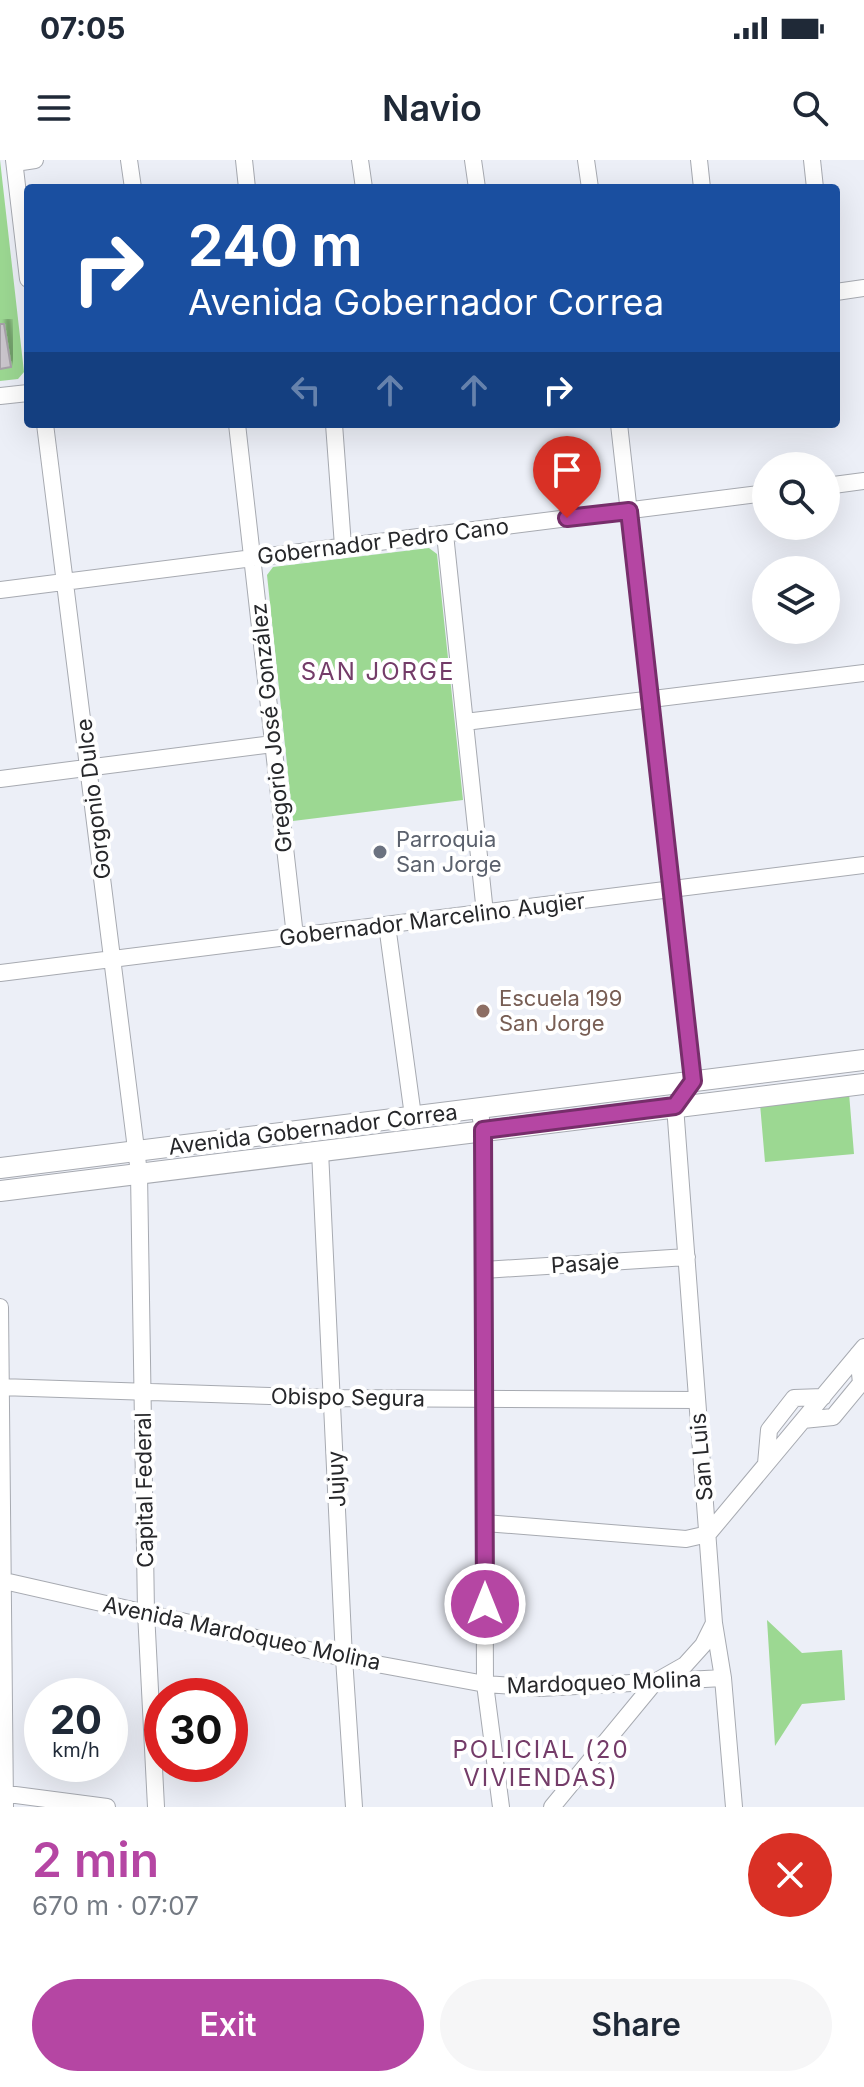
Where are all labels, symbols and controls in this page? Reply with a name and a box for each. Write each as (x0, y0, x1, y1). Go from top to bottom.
text: 07:05 (40, 10, 126, 46)
icon: menu (32, 86, 76, 130)
text: Navio (382, 86, 482, 130)
icon: search (788, 86, 832, 130)
text: 240 m (188, 212, 362, 280)
icon: right (56, 216, 160, 320)
text: Avenida Gobernador Correa (188, 280, 664, 324)
icon: left (284, 368, 328, 412)
icon: ahead (368, 368, 412, 412)
icon: ahead (452, 368, 496, 412)
icon: right (536, 368, 580, 412)
pin (533, 436, 601, 518)
icon: arrive (545, 448, 589, 492)
map controls (752, 452, 840, 644)
button: search (752, 452, 840, 540)
street label: Gobernador Pedro Cano (256, 513, 510, 569)
button: layers (752, 556, 840, 644)
street label: Gregorio José González (245, 602, 297, 854)
district label: SAN JORGE (301, 657, 455, 686)
street label: Gorgonio Dulce (70, 717, 116, 881)
place label: Parroquia San Jorge (396, 826, 502, 877)
marker: Parroquia San Jorge (371, 843, 389, 861)
street label: Gobernador Marcelino Augier (278, 887, 586, 951)
place label: Escuela 199 San Jorge (499, 985, 622, 1036)
marker: Escuela 199 San Jorge (474, 1002, 492, 1020)
street label: Avenida Gobernador Correa (167, 1098, 459, 1160)
street label: Pasaje (550, 1248, 620, 1278)
street label: Obispo Segura (271, 1383, 425, 1411)
street label: Capital Federal (130, 1412, 158, 1568)
street label: San Luis (684, 1412, 718, 1502)
street label: Jujuy (322, 1450, 350, 1508)
position arrow (443, 1562, 527, 1646)
street label: Avenida Mardoqueo Molina (101, 1591, 383, 1675)
street label: Mardoqueo Molina (506, 1666, 702, 1698)
speed limit sign: 30 (144, 1678, 248, 1782)
text: 20 (50, 1695, 102, 1744)
district label: POLICIAL (20 VIVIENDAS) (452, 1735, 630, 1792)
text: km/h (52, 1738, 100, 1762)
text: 2 min (32, 1830, 159, 1889)
button: close (748, 1833, 832, 1917)
text: 670 m · 07:07 (32, 1890, 199, 1921)
button: Exit (32, 1979, 424, 2071)
button: Share (440, 1979, 832, 2071)

